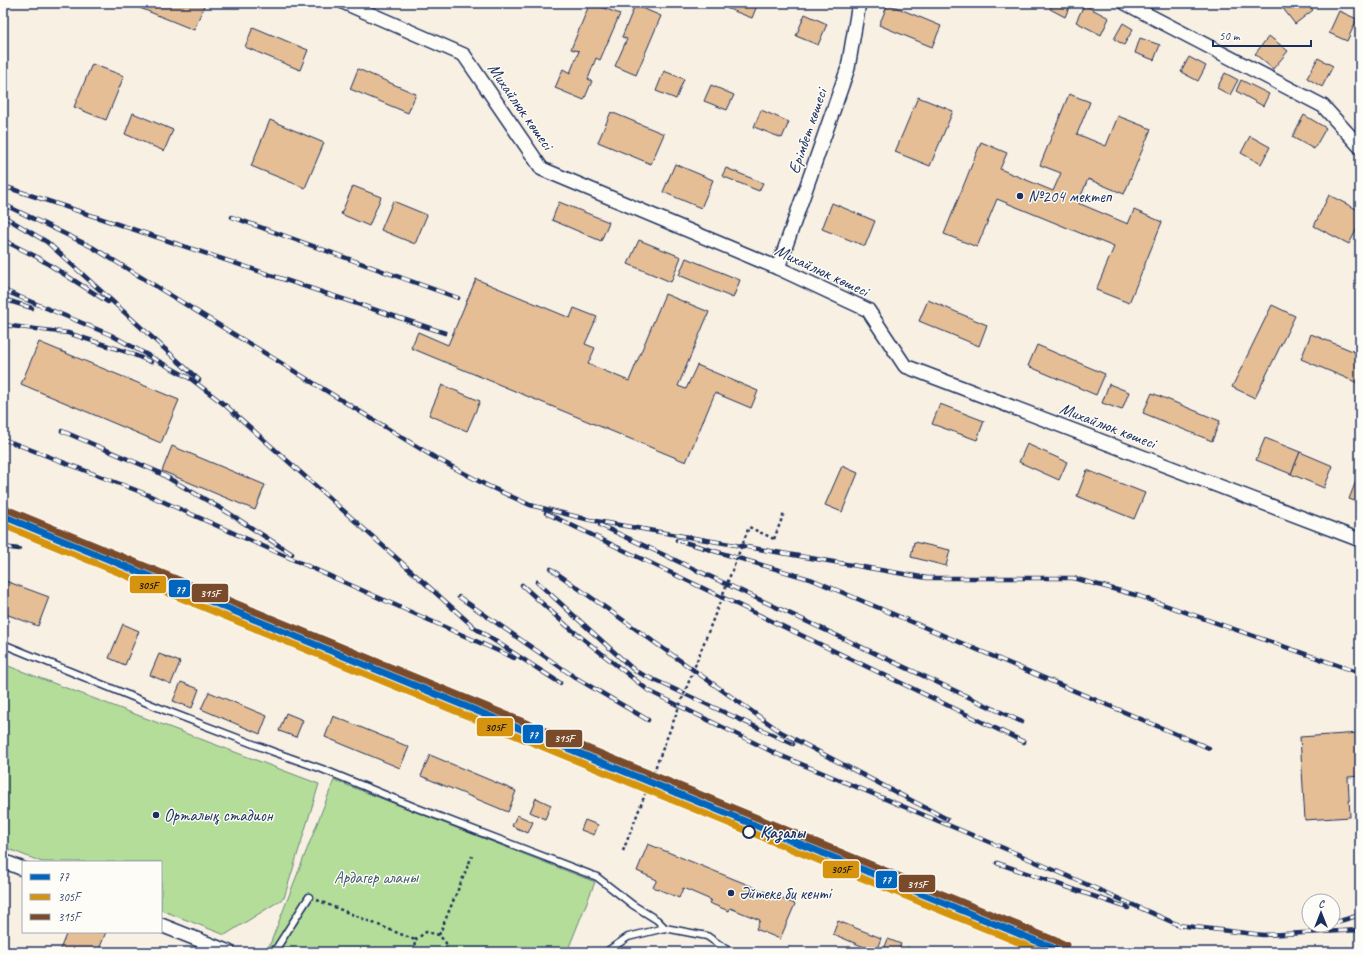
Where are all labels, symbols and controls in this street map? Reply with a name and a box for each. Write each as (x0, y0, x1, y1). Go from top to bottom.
scale bar (1213, 22, 1311, 48)
text: 50 m (1219, 28, 1241, 44)
street label: Михайлюк көшесі (483, 59, 559, 155)
street label: Ерімбет көшесі (783, 84, 832, 176)
place label: №204 мектеп (1028, 186, 1113, 207)
marker: №204 мектеп (1015, 191, 1025, 201)
street label: Михайлюк көшесі (772, 240, 874, 302)
street label: Михайлюк көшесі (1057, 398, 1160, 454)
line badge: 305F (129, 575, 167, 594)
text: 305F (138, 578, 161, 592)
line badge: 77 (168, 579, 191, 598)
text: 77 (175, 582, 186, 596)
line badge: 315F (191, 583, 229, 603)
text: 315F (200, 586, 223, 600)
line badge: 305F (476, 717, 514, 737)
text: 305F (485, 720, 508, 734)
line badge: 77 (522, 724, 544, 744)
text: 77 (528, 727, 539, 741)
line badge: 315F (545, 729, 583, 748)
text: 315F (554, 731, 577, 745)
place label: Орталық стадион (164, 805, 274, 826)
marker: Орталық стадион (151, 810, 161, 820)
place label: Қазалы (760, 822, 806, 844)
marker: Қазалы (742, 825, 756, 839)
line badge: 305F (822, 860, 860, 879)
legend (22, 861, 162, 933)
text: 305F (831, 862, 854, 876)
park label: Ардагер аланы (334, 867, 420, 888)
text: 77 (58, 869, 69, 885)
line badge: 77 (875, 870, 898, 889)
text: 77 (881, 872, 892, 886)
line badge: 315F (898, 874, 936, 893)
text: 315F (907, 877, 930, 891)
place label: Әйтеке би кенті (739, 883, 833, 904)
marker: Әйтеке би кенті (726, 888, 736, 898)
text: 305F (58, 889, 82, 905)
north arrow (1301, 893, 1341, 933)
text: С (1318, 896, 1325, 910)
text: 315F (58, 909, 82, 925)

